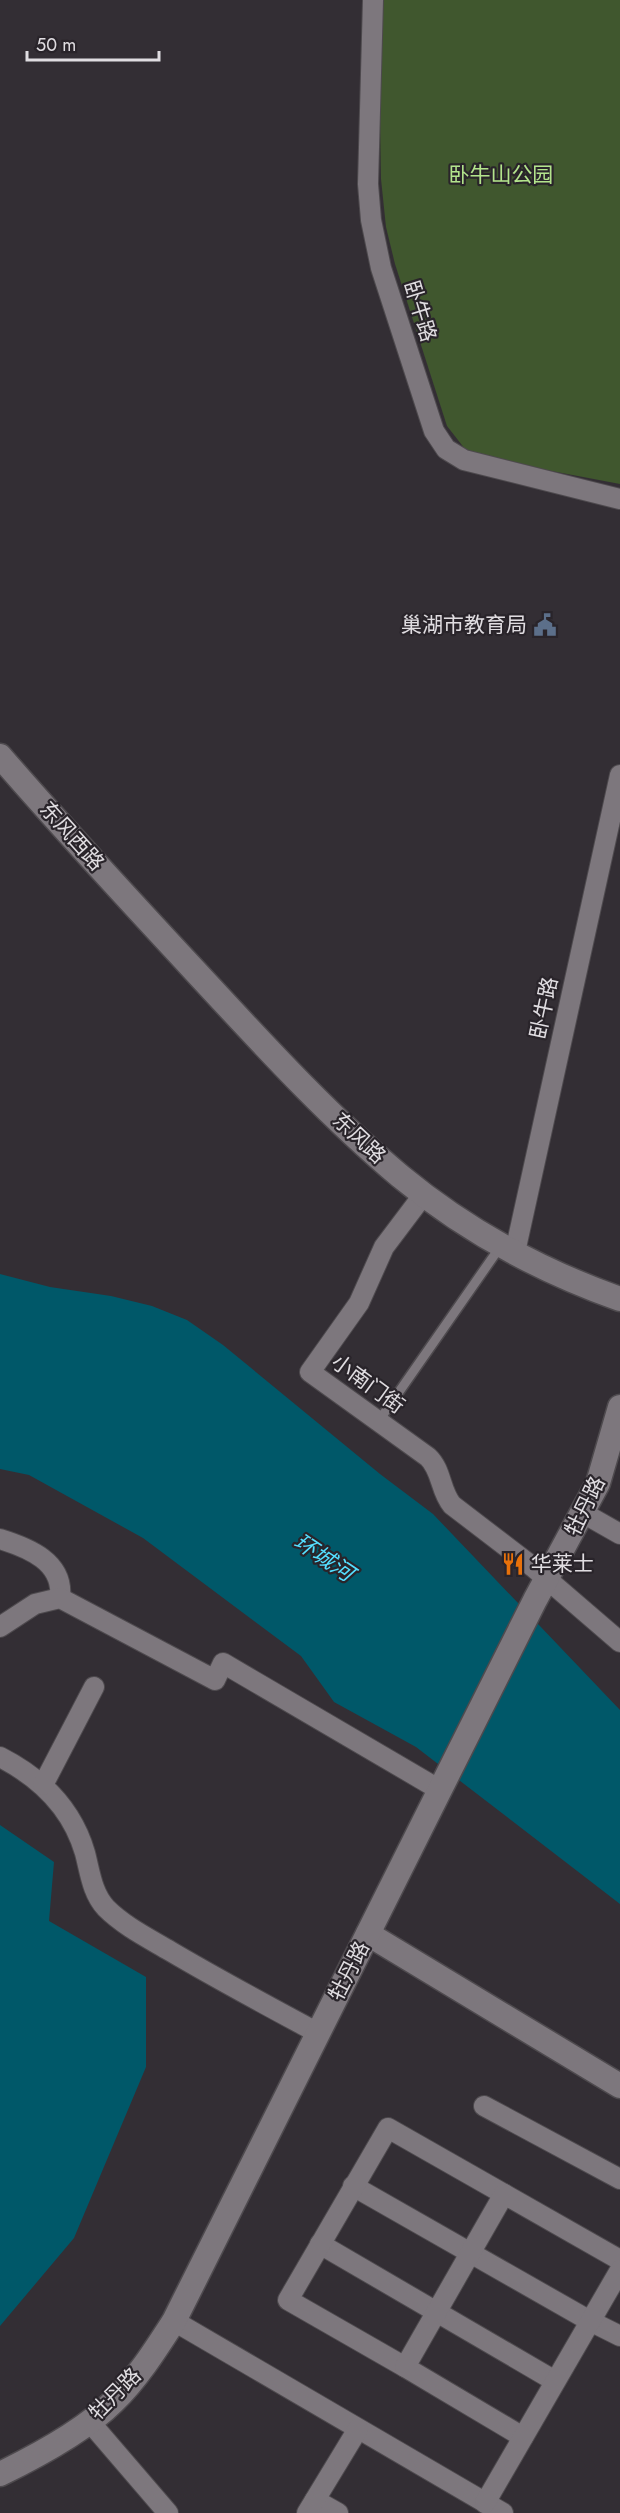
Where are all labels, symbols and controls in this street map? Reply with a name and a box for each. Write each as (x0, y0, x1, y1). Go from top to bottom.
scale bar (27, 24, 159, 62)
text: 50 m (36, 32, 76, 58)
park label: 卧牛山公园 (449, 160, 554, 190)
street label: 卧牛路 (396, 276, 444, 346)
place label: 巢湖市教育局 (401, 610, 527, 640)
public building icon: 巢湖市教育局 (532, 612, 558, 638)
street label: 东风西路 (33, 795, 111, 877)
street label: 卧牛路 (523, 974, 565, 1042)
street label: 东风路 (326, 1106, 392, 1170)
street label: 小南门街 (325, 1347, 411, 1421)
street label: 牡丹路 (558, 1471, 612, 1541)
water label: 环城河 (288, 1525, 364, 1591)
place label: 华莱士 (531, 1549, 594, 1579)
restaurant icon: 华莱士 (500, 1551, 526, 1577)
street label: 牡丹路 (321, 1936, 377, 2006)
street label: 牡丹路 (82, 2361, 148, 2427)

